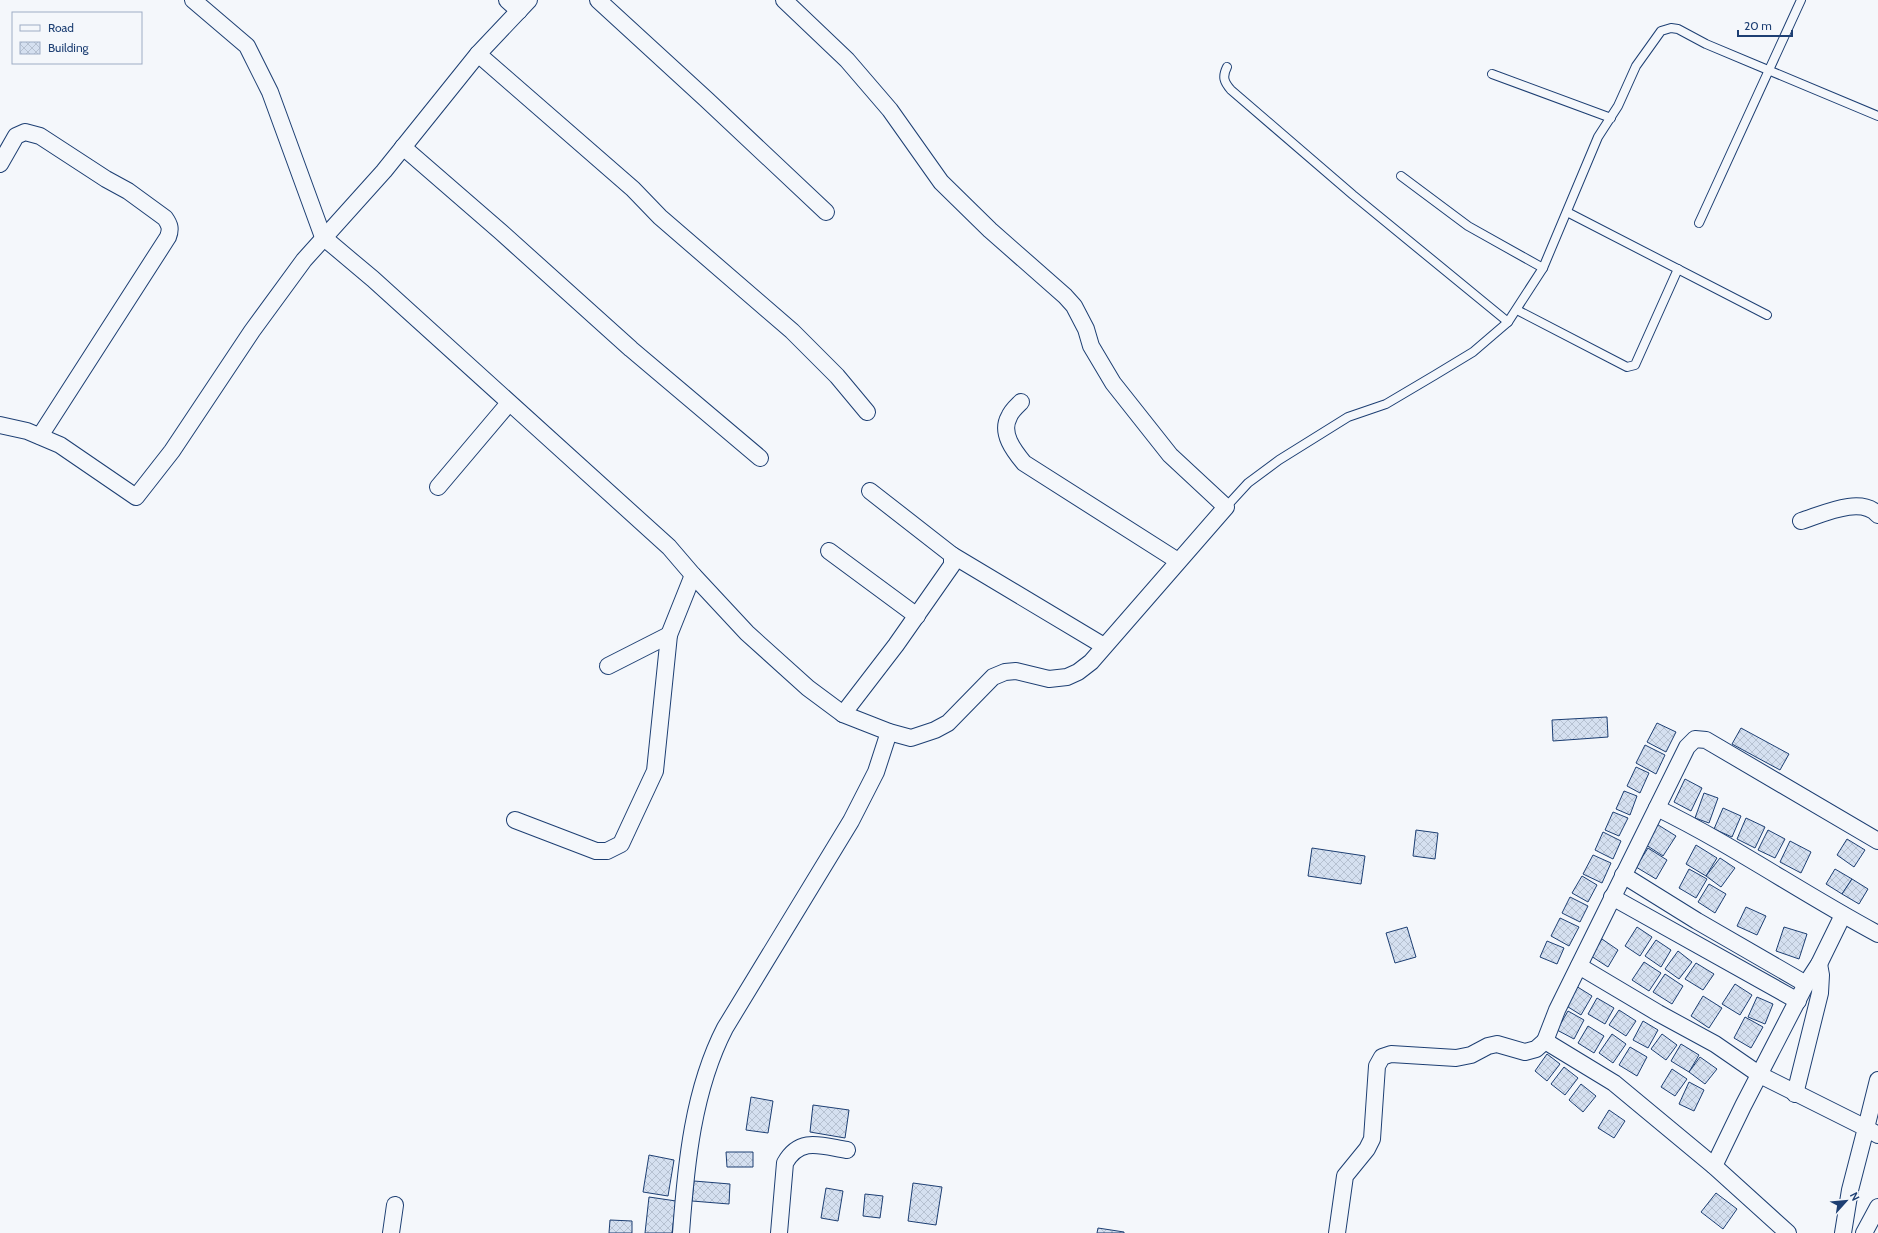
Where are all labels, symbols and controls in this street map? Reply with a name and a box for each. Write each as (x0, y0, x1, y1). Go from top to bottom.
legend (12, 12, 142, 64)
scale bar (1738, 12, 1792, 38)
text: 20 m (1744, 18, 1772, 33)
text: Road (48, 20, 74, 35)
text: Building (48, 40, 90, 55)
north arrow (1826, 1181, 1866, 1221)
text: N (1847, 1190, 1863, 1203)

